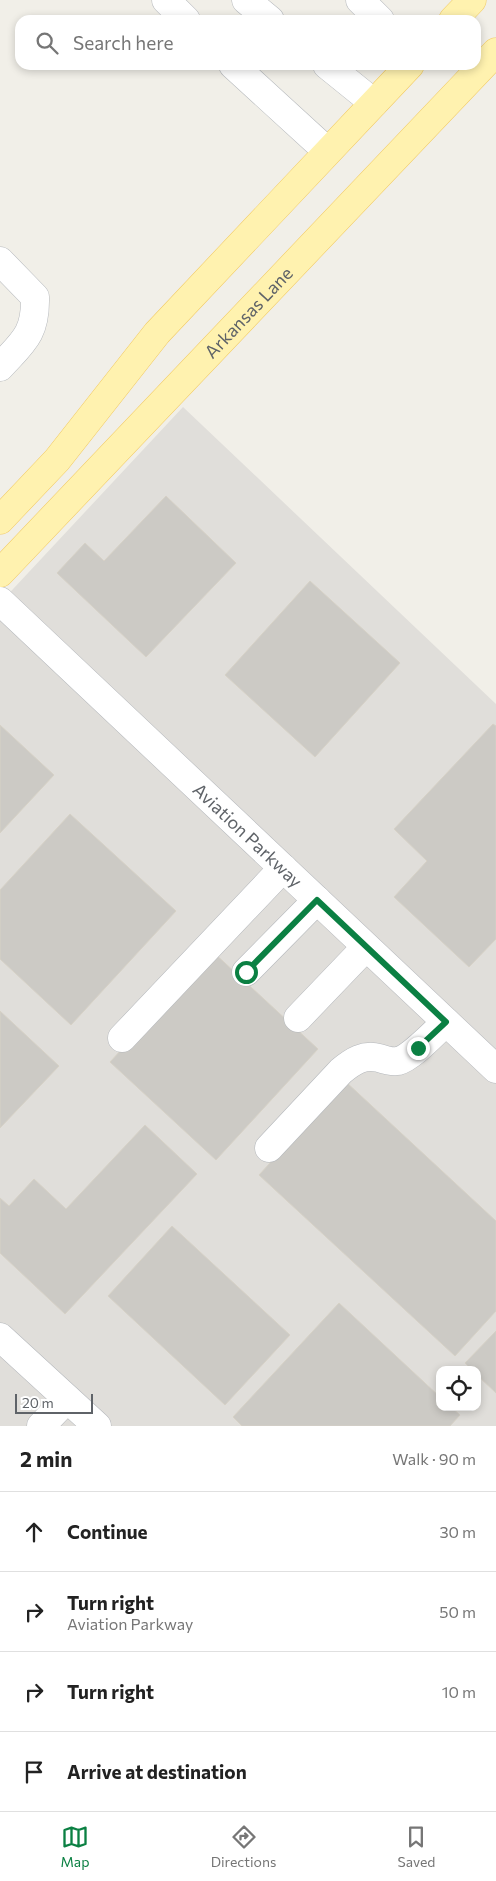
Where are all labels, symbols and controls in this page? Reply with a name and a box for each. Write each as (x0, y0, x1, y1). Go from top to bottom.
search box (15, 15, 481, 70)
icon: search (33, 29, 61, 57)
text: Search here (73, 31, 173, 54)
street label: Arkansas Lane (200, 262, 297, 363)
street label: Aviation Parkway (189, 778, 307, 892)
route start (235, 961, 258, 984)
route end (407, 1037, 430, 1060)
map controls (436, 1366, 481, 1411)
button: locate (436, 1366, 481, 1411)
scale bar (15, 1391, 92, 1414)
text: 20 m (22, 1394, 54, 1411)
text: 2 min (20, 1446, 72, 1471)
text: Walk · 90 m (392, 1449, 476, 1468)
icon: ahead (20, 1518, 48, 1546)
text: Continue (67, 1520, 147, 1543)
text: 30 m (439, 1522, 476, 1541)
text: Turn right (67, 1591, 154, 1614)
icon: right (20, 1598, 48, 1626)
text: 50 m (439, 1602, 476, 1621)
text: Aviation Parkway (67, 1614, 193, 1633)
icon: right (20, 1678, 48, 1706)
text: Turn right (67, 1680, 154, 1703)
text: 10 m (442, 1682, 476, 1701)
icon: arrive (20, 1758, 48, 1786)
text: Arrive at destination (67, 1760, 247, 1783)
tab: Map (61, 1823, 89, 1870)
tab: Directions (211, 1823, 276, 1870)
tab: Saved (398, 1823, 435, 1870)

